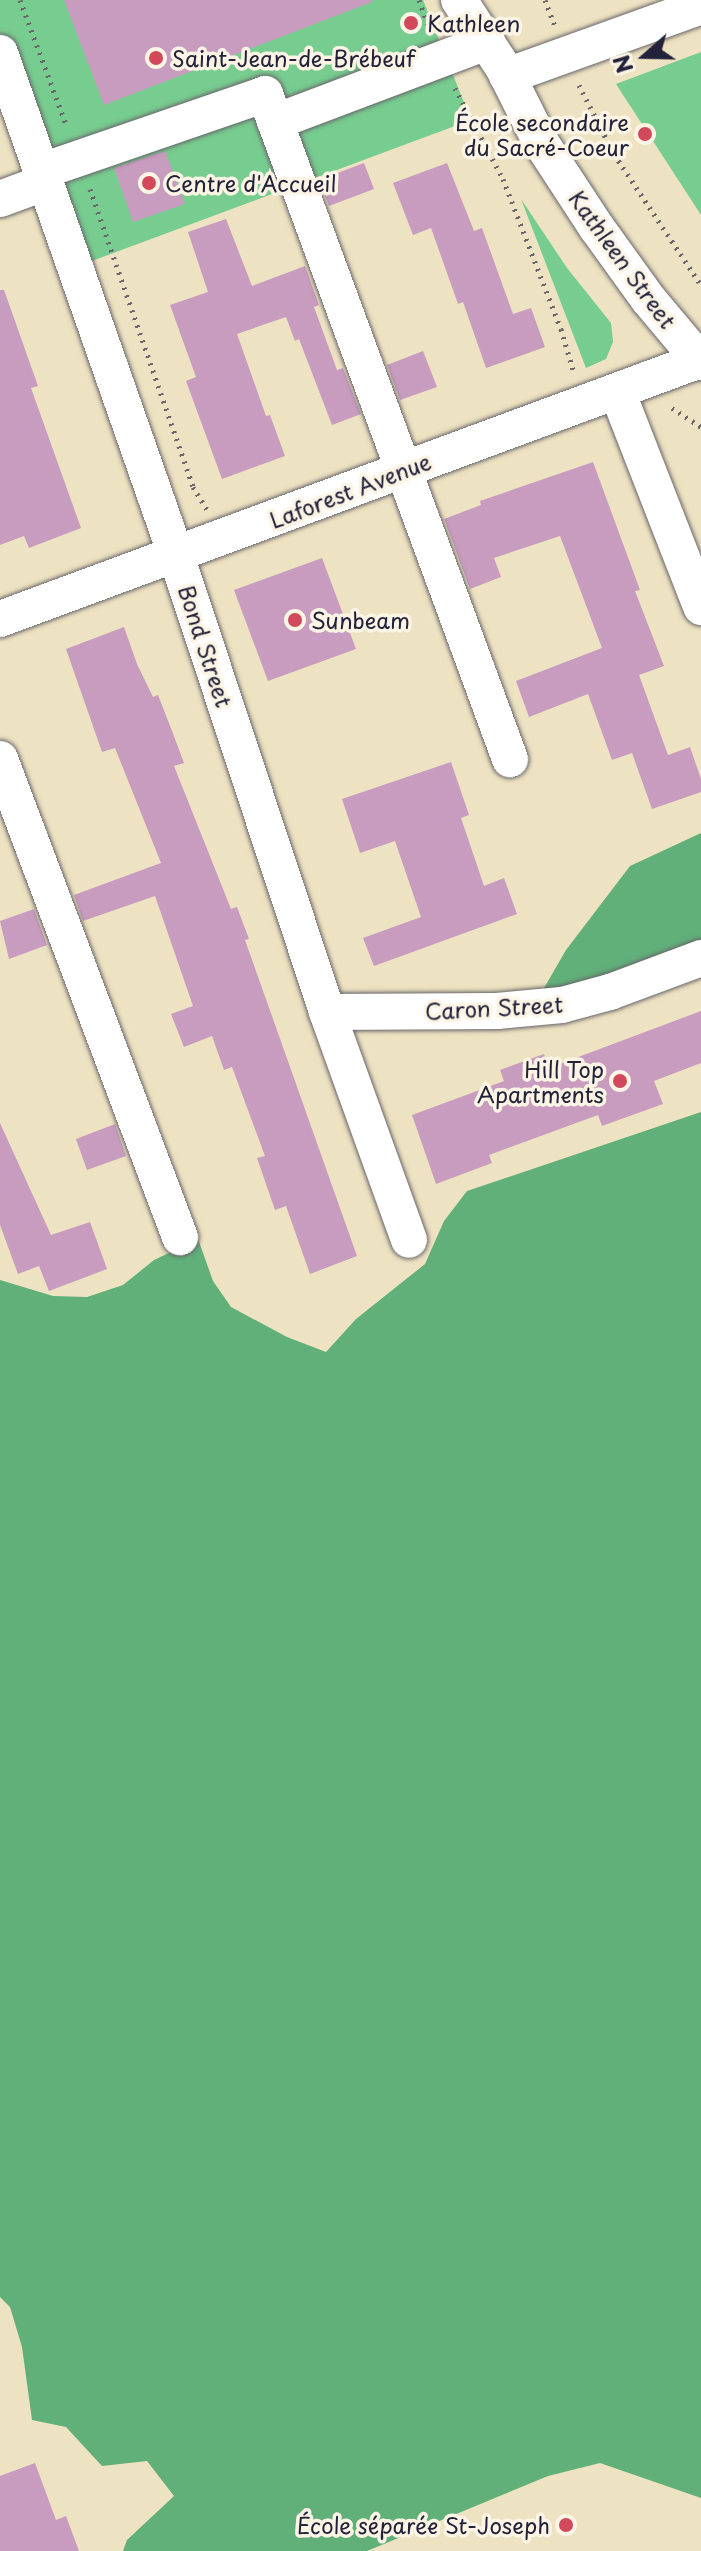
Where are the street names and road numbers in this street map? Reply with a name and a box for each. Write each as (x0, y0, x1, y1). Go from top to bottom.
street label: Kathleen Street (563, 184, 683, 334)
street label: Laforest Avenue (266, 447, 434, 533)
street label: Bond Street (174, 582, 238, 710)
street label: Caron Street (425, 990, 563, 1024)

